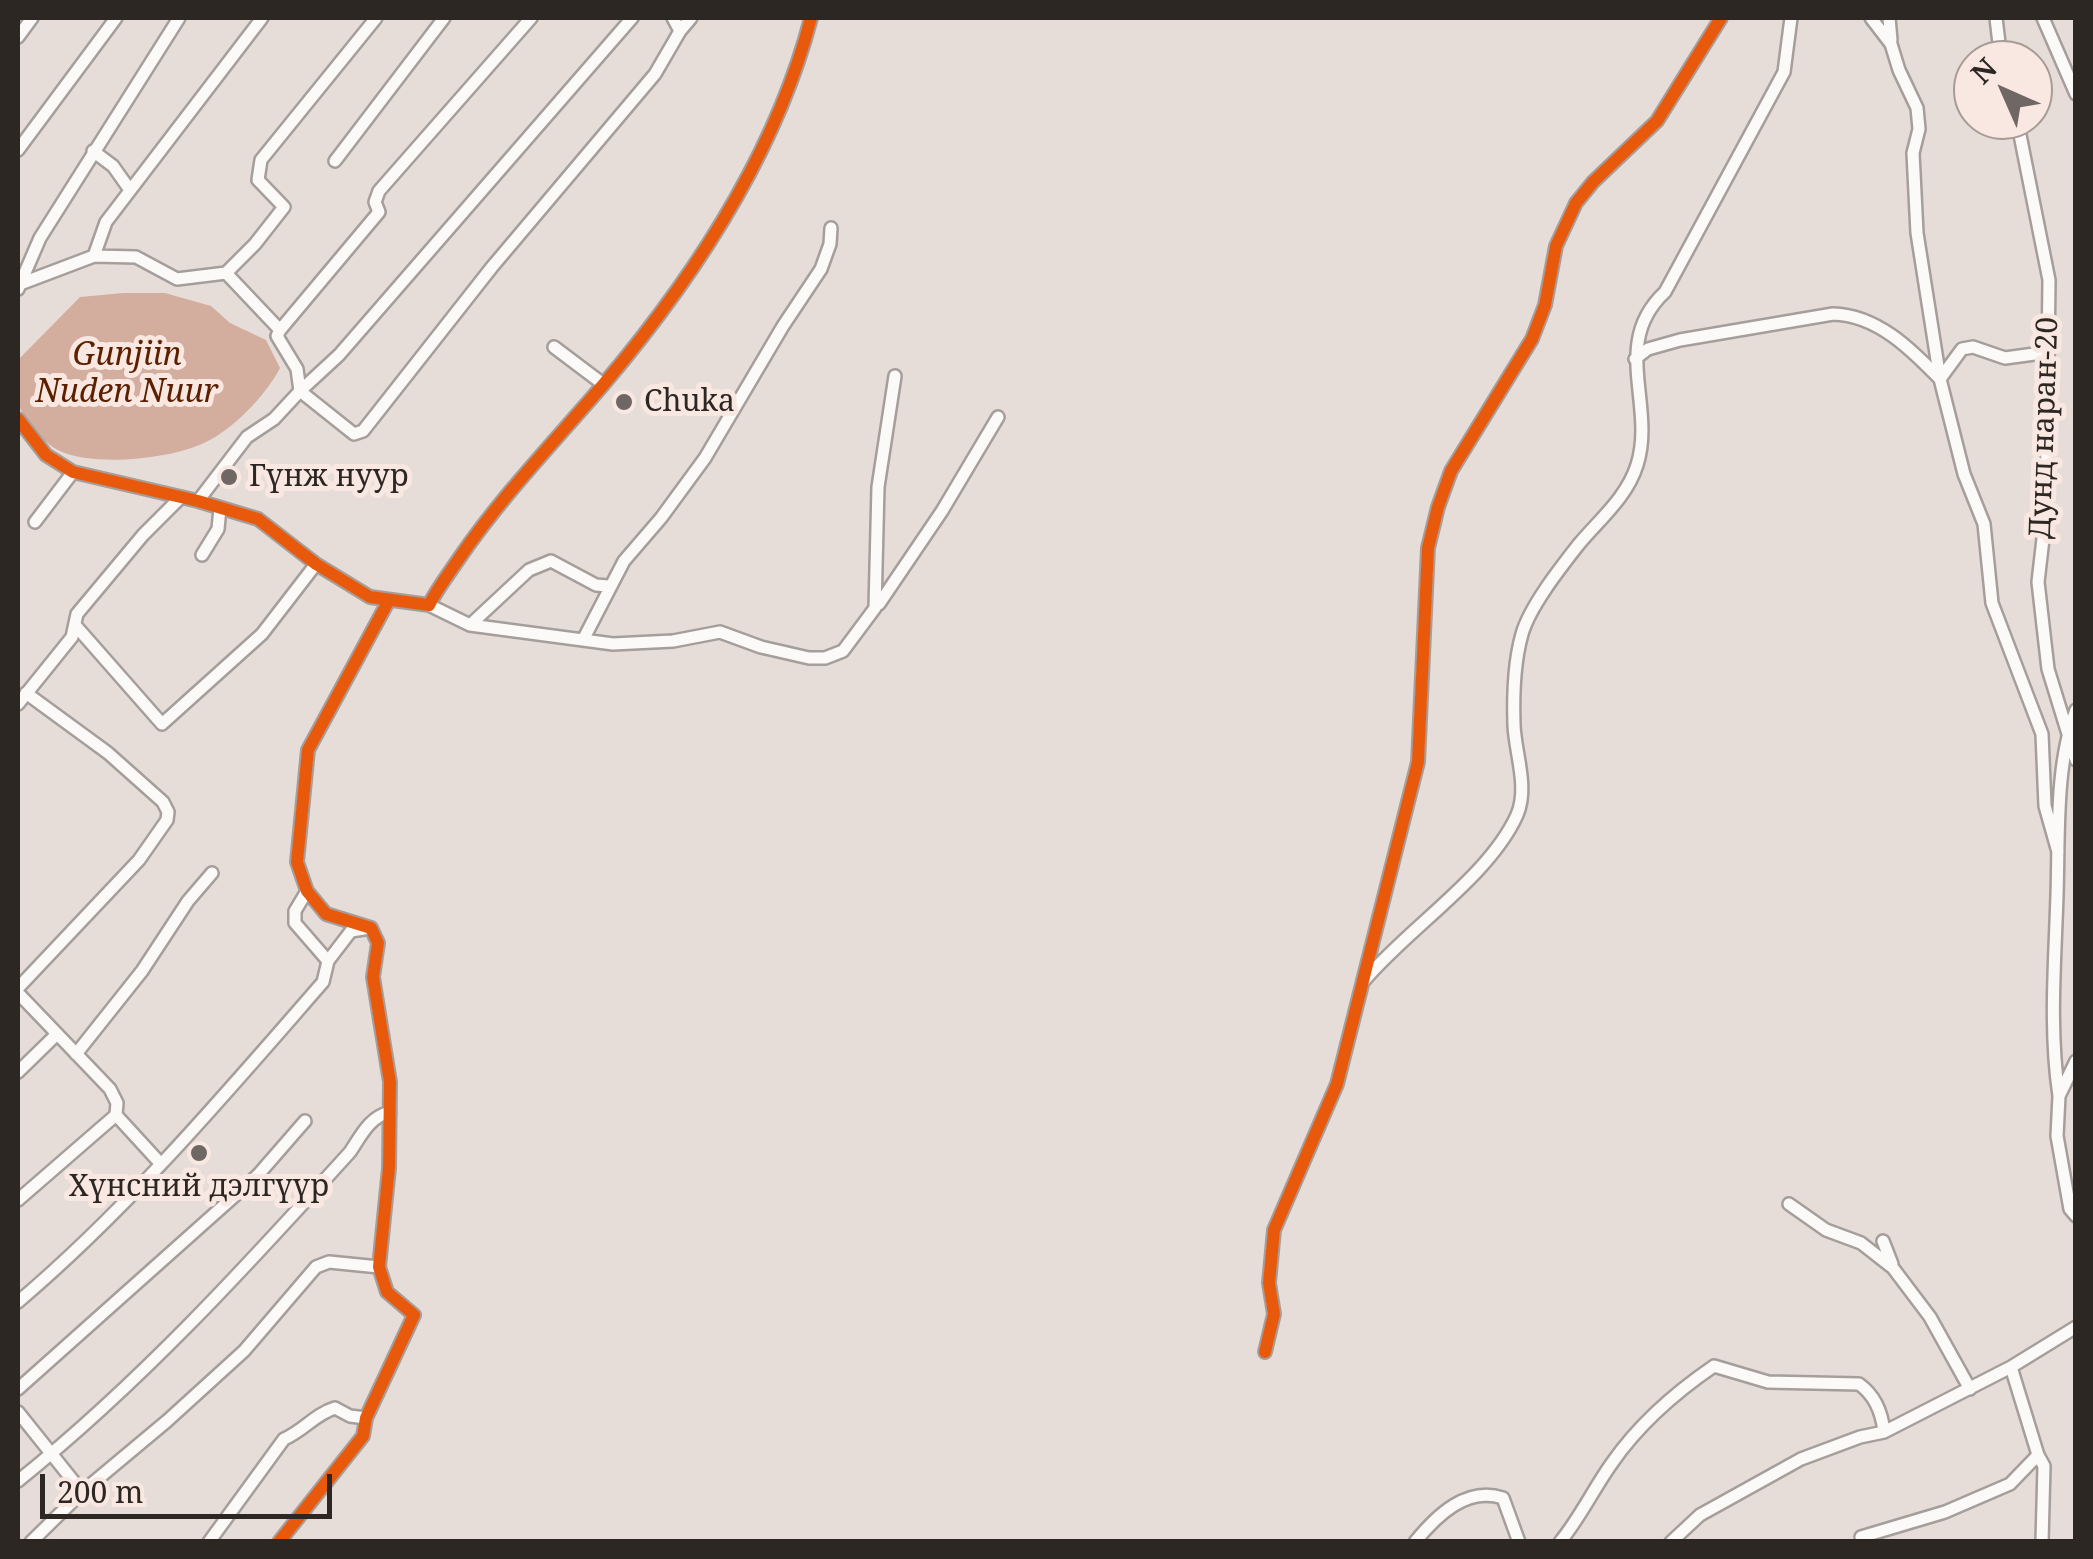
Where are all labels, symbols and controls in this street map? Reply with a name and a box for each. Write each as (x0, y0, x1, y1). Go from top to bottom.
north arrow (1953, 40, 2053, 140)
text: N (1962, 49, 2004, 91)
street label: Дунд наран-20 (2023, 316, 2067, 540)
water label: Gunjiin Nuden Nuur (35, 337, 219, 412)
place label: Chuka (644, 384, 735, 420)
marker: Chuka (613, 391, 635, 413)
place label: Гүнж нуур (249, 459, 409, 495)
marker: Гүнж нуур (218, 466, 240, 488)
marker: Хүнсний дэлгүүр (188, 1142, 210, 1164)
place label: Хүнсний дэлгүүр (69, 1169, 329, 1205)
scale bar (45, 1454, 338, 1516)
text: 200 m (57, 1471, 143, 1512)

